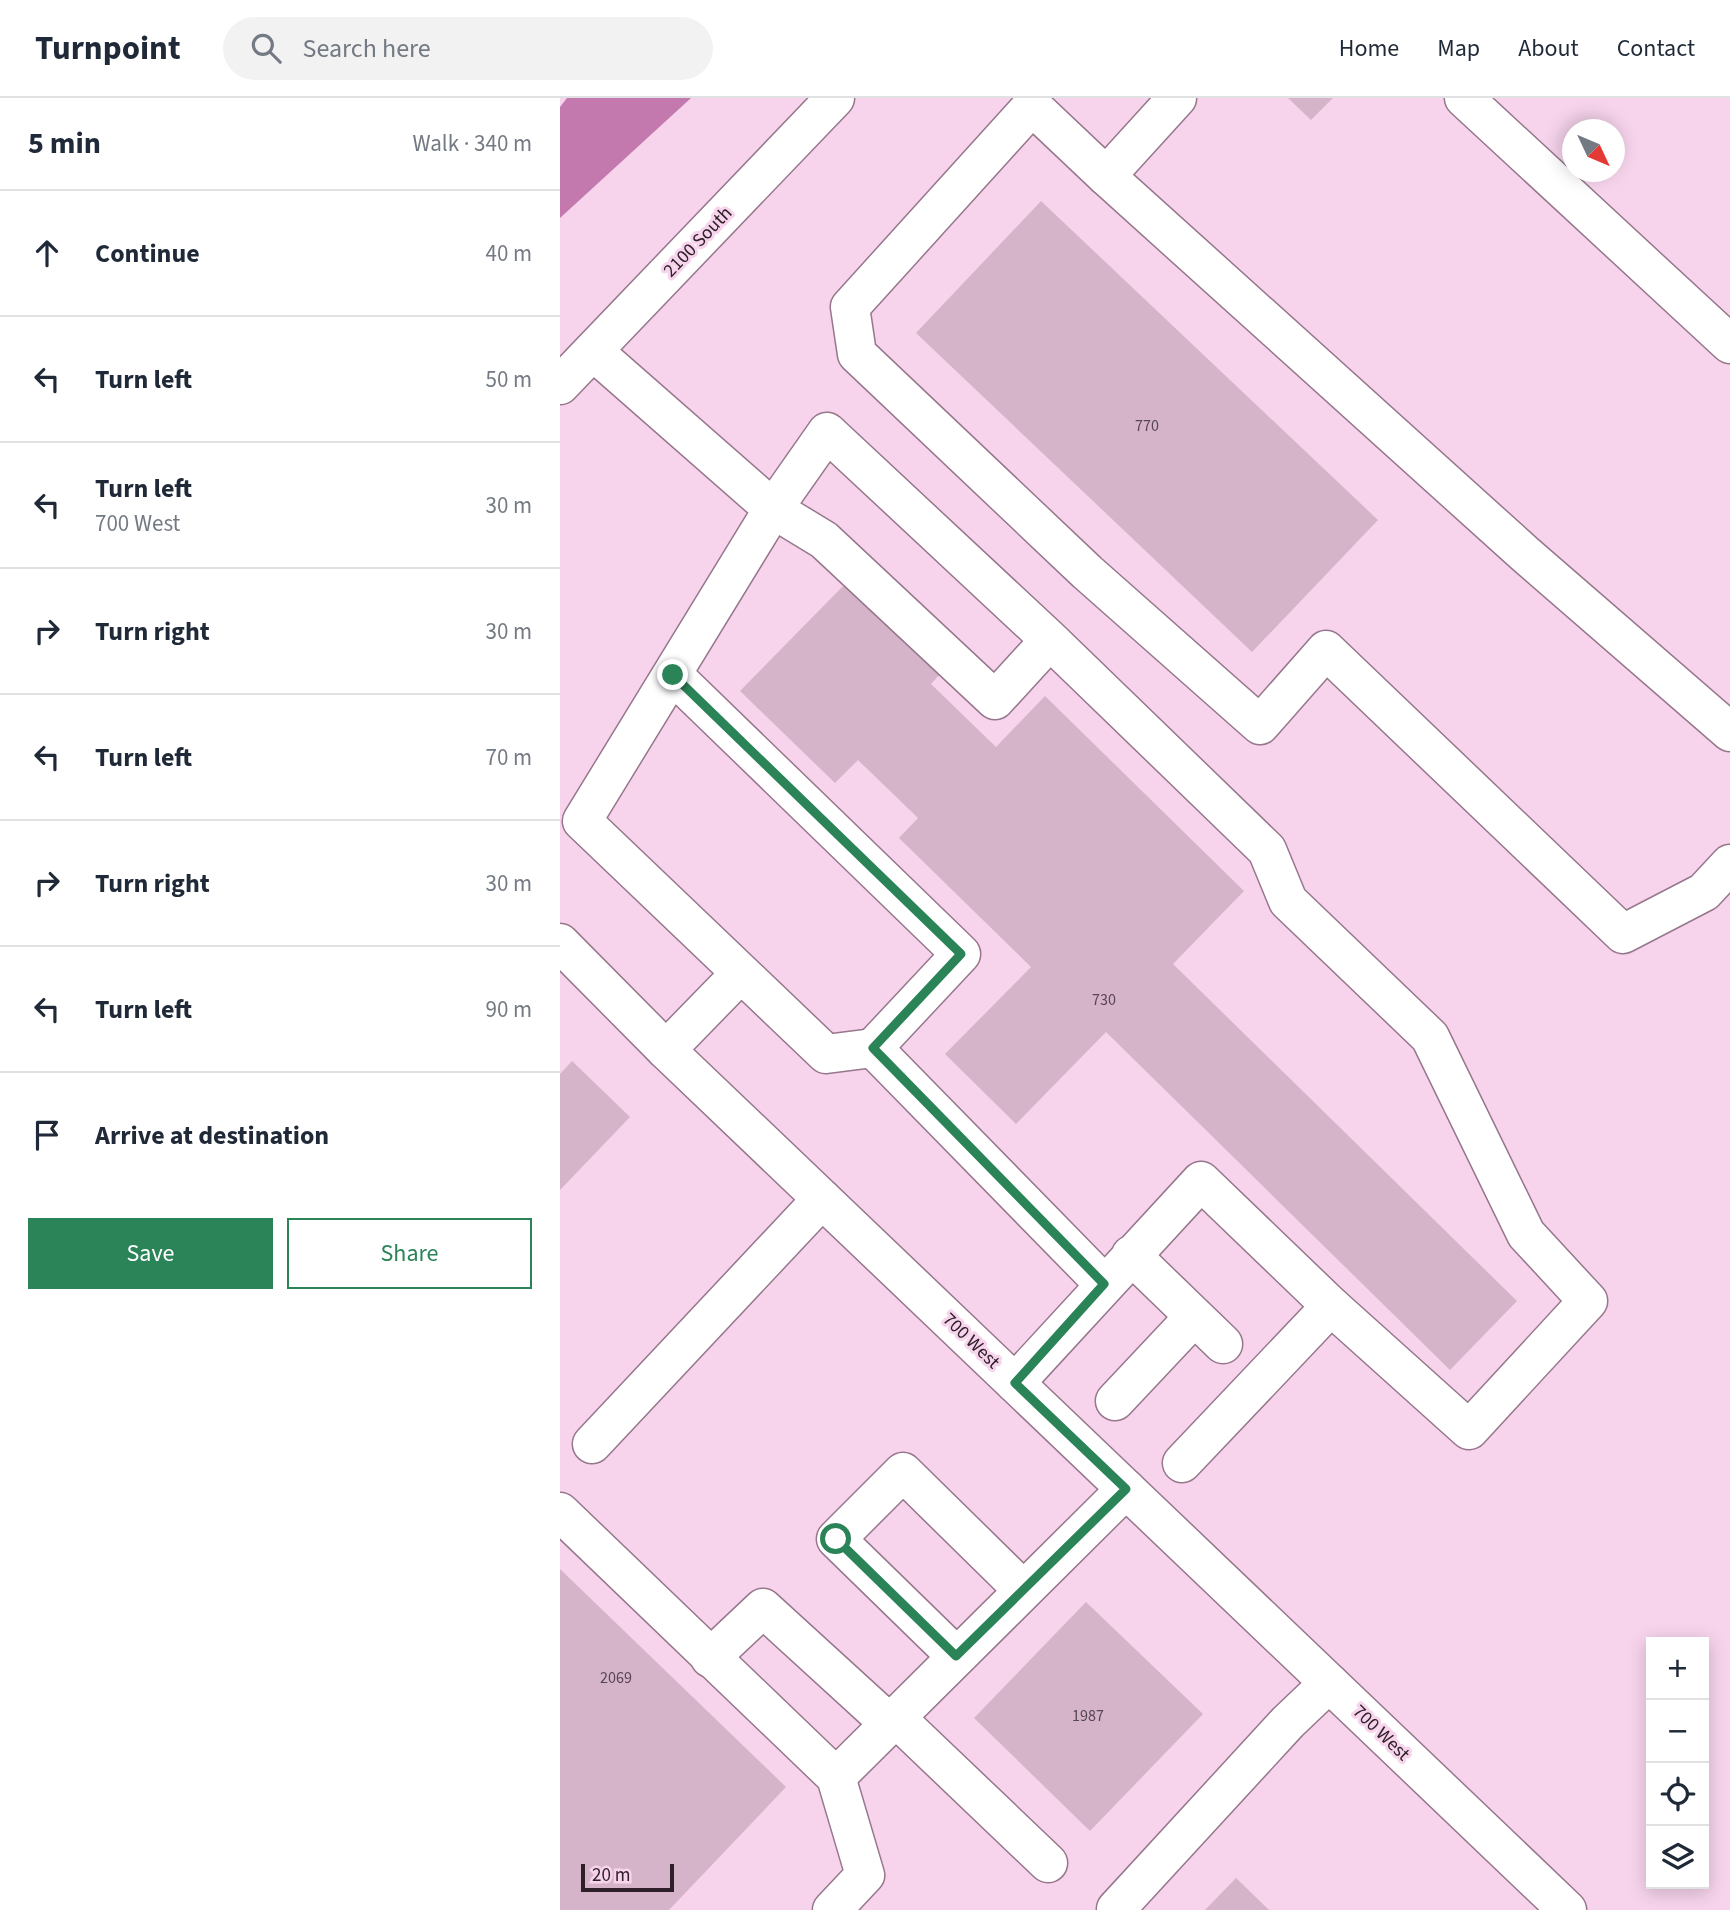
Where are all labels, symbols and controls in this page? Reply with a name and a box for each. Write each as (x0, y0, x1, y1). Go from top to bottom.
search box (223, 17, 713, 80)
text: Turnpoint (35, 25, 181, 72)
icon: search (247, 29, 285, 67)
text: Search here (303, 30, 431, 67)
text: Home (1339, 31, 1399, 66)
text: Map (1437, 31, 1480, 66)
text: About (1518, 31, 1579, 66)
text: Contact (1617, 31, 1695, 66)
north arrow (1562, 119, 1625, 182)
text: 5 min (28, 122, 101, 165)
text: Walk · 340 m (413, 127, 532, 160)
street label: 2100 South (657, 201, 739, 283)
icon: ahead (28, 234, 66, 272)
text: Continue (95, 235, 200, 272)
text: 40 m (485, 237, 532, 270)
icon: left (28, 360, 66, 398)
text: Turn left (95, 361, 192, 398)
text: 50 m (485, 363, 532, 396)
house number: 770 (1135, 415, 1159, 437)
text: Turn left (95, 470, 192, 507)
icon: left (28, 486, 66, 524)
text: 30 m (485, 489, 532, 522)
text: 700 West (95, 507, 180, 540)
icon: right (28, 612, 66, 650)
text: Turn right (95, 613, 210, 650)
text: 30 m (485, 615, 532, 648)
route end (657, 659, 688, 690)
icon: left (28, 738, 66, 776)
text: Turn left (95, 739, 192, 776)
text: 70 m (485, 741, 532, 774)
icon: right (28, 864, 66, 902)
text: Turn right (95, 865, 210, 902)
text: 30 m (485, 867, 532, 900)
house number: 730 (1092, 989, 1116, 1011)
icon: left (28, 990, 66, 1028)
text: Turn left (95, 991, 192, 1028)
text: 90 m (485, 993, 532, 1026)
icon: arrive (28, 1116, 66, 1154)
text: Arrive at destination (95, 1117, 329, 1154)
button: Save (28, 1218, 273, 1289)
button: Share (287, 1218, 532, 1289)
street label: 700 West (936, 1307, 1006, 1376)
route start (820, 1523, 851, 1554)
map controls (1646, 1637, 1709, 1889)
button: + (1646, 1637, 1709, 1700)
house number: 2069 (600, 1667, 632, 1689)
street label: 700 West (1346, 1699, 1416, 1768)
button: − (1646, 1700, 1709, 1763)
house number: 1987 (1072, 1705, 1104, 1727)
button: locate (1646, 1763, 1709, 1826)
button: layers (1646, 1826, 1709, 1889)
scale bar (581, 1861, 674, 1893)
text: 20 m (592, 1862, 630, 1889)

